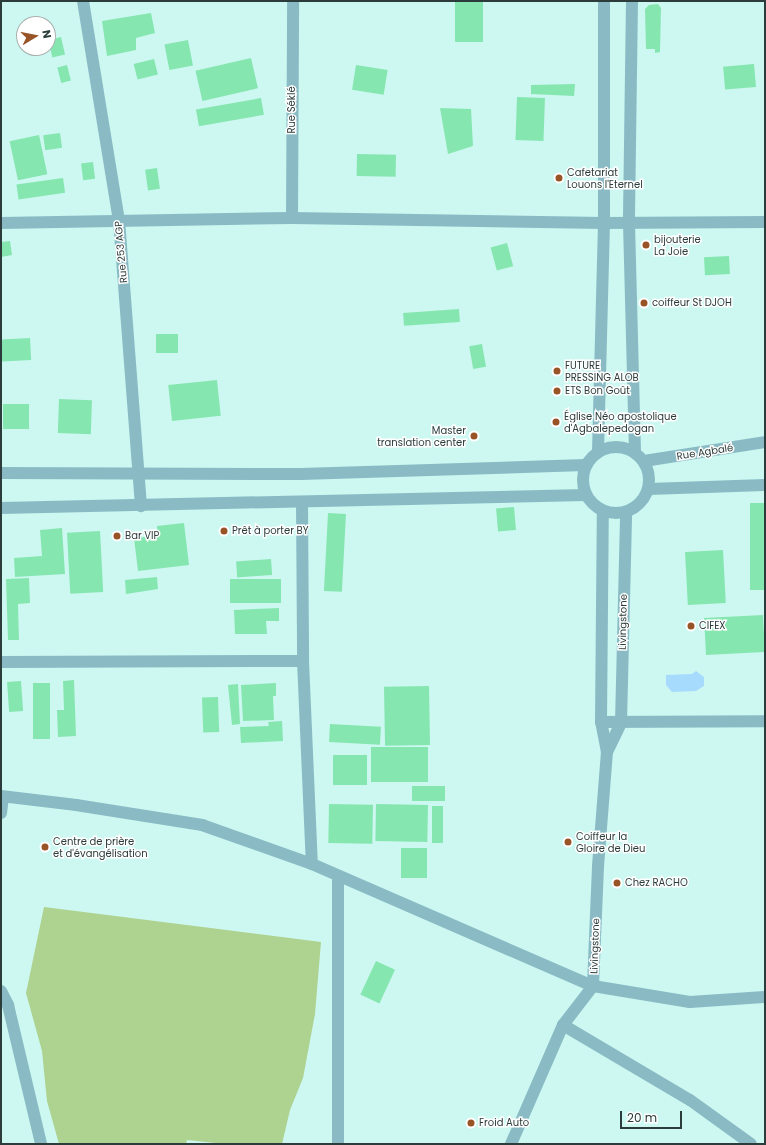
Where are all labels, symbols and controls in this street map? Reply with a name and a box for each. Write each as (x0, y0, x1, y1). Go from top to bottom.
north arrow (16, 16, 56, 56)
text: N (38, 29, 55, 40)
street label: Rue Séklé (286, 86, 298, 134)
place label: Cafetariat Louons l'Eternel (567, 166, 643, 190)
marker: Cafetariat Louons l'Eternel (554, 173, 564, 183)
street label: Rue 253 AGP (112, 220, 130, 284)
place label: bijouterie La Joie (654, 233, 701, 256)
marker: bijouterie La Joie (641, 240, 651, 250)
place label: coiffeur St DJOH (652, 297, 732, 309)
marker: coiffeur St DJOH (639, 298, 649, 308)
place label: FUTURE PRESSING ALOB (565, 359, 639, 382)
marker: FUTURE PRESSING ALOB (552, 366, 562, 376)
place label: ETS Bon Goût (565, 385, 630, 397)
marker: ETS Bon Goût (552, 386, 562, 396)
place label: Église Néo apostolique d'Agbalepedogan (564, 410, 677, 434)
marker: Église Néo apostolique d'Agbalepedogan (551, 417, 561, 427)
place label: Master translation center (377, 424, 466, 448)
marker: Master translation center (469, 431, 479, 441)
street label: Rue Agbalé (676, 442, 734, 462)
place label: Prêt à porter BY (232, 525, 309, 537)
marker: Prêt à porter BY (219, 526, 229, 536)
place label: Bar VIP (125, 530, 159, 542)
marker: Bar VIP (112, 531, 122, 541)
street label: Livingstone (617, 594, 629, 650)
place label: CIFEX (699, 620, 726, 632)
marker: CIFEX (686, 621, 696, 631)
place label: Coiffeur la Gloire de Dieu (576, 830, 645, 854)
place label: Centre de prière et d'évangélisation (53, 835, 148, 858)
marker: Coiffeur la Gloire de Dieu (563, 837, 573, 847)
marker: Centre de prière et d'évangélisation (40, 842, 50, 852)
place label: Chez RACHO (625, 877, 688, 889)
marker: Chez RACHO (612, 878, 622, 888)
street label: Livingstone (588, 918, 602, 974)
scale bar (622, 1103, 684, 1129)
text: 20 m (627, 1109, 657, 1126)
place label: Froid Auto (479, 1117, 529, 1129)
marker: Froid Auto (466, 1118, 476, 1128)

